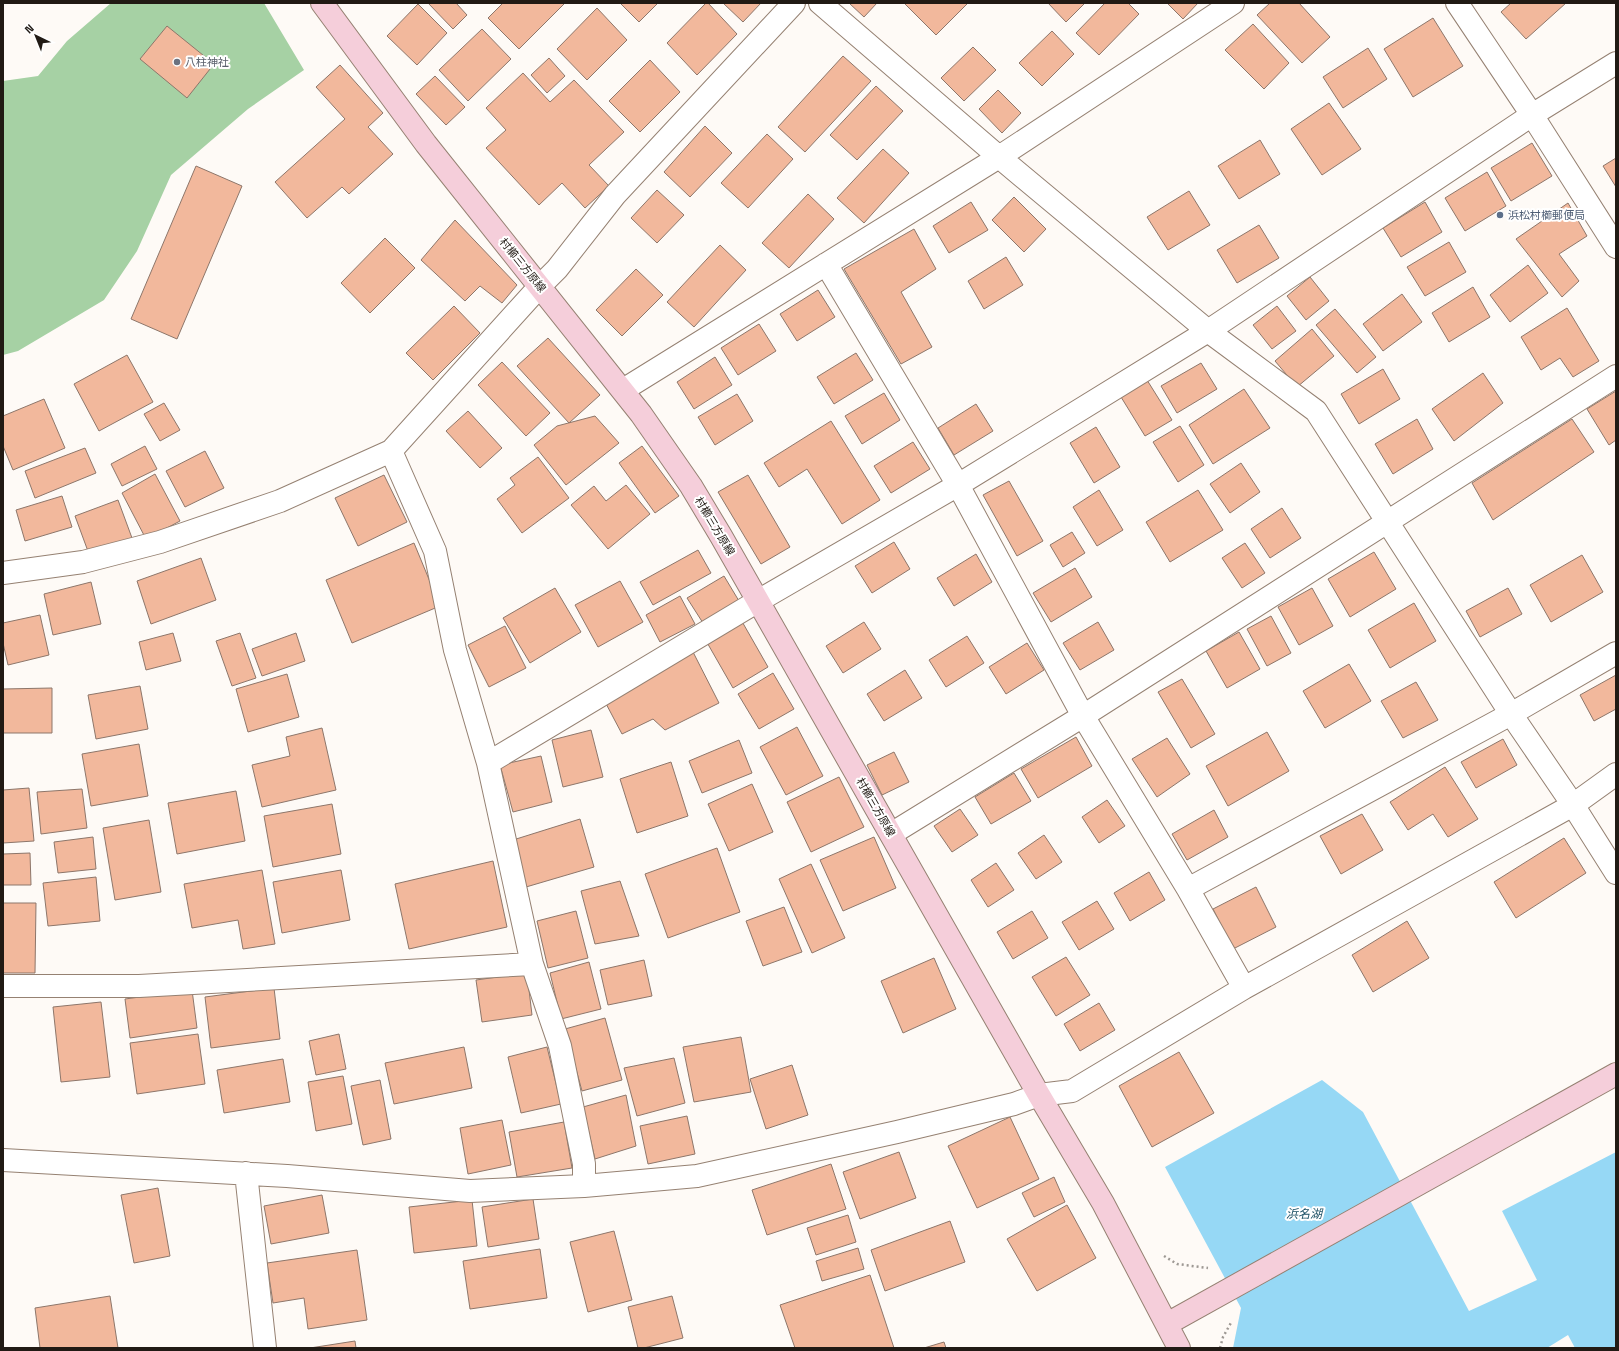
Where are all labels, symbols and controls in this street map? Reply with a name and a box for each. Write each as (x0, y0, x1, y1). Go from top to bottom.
north arrow (16, 16, 56, 56)
text: N (22, 21, 37, 36)
place label: 八柱神社 (185, 55, 229, 69)
marker: 八柱神社 (172, 57, 182, 67)
place label: 浜松村櫛郵便局 (1508, 208, 1585, 222)
marker: 浜松村櫛郵便局 (1495, 210, 1505, 220)
street label: 村櫛三方原線 (497, 235, 549, 295)
street label: 村櫛三方原線 (692, 494, 738, 558)
street label: 村櫛三方原線 (853, 775, 899, 839)
water label: 浜名湖 (1286, 1206, 1324, 1222)

